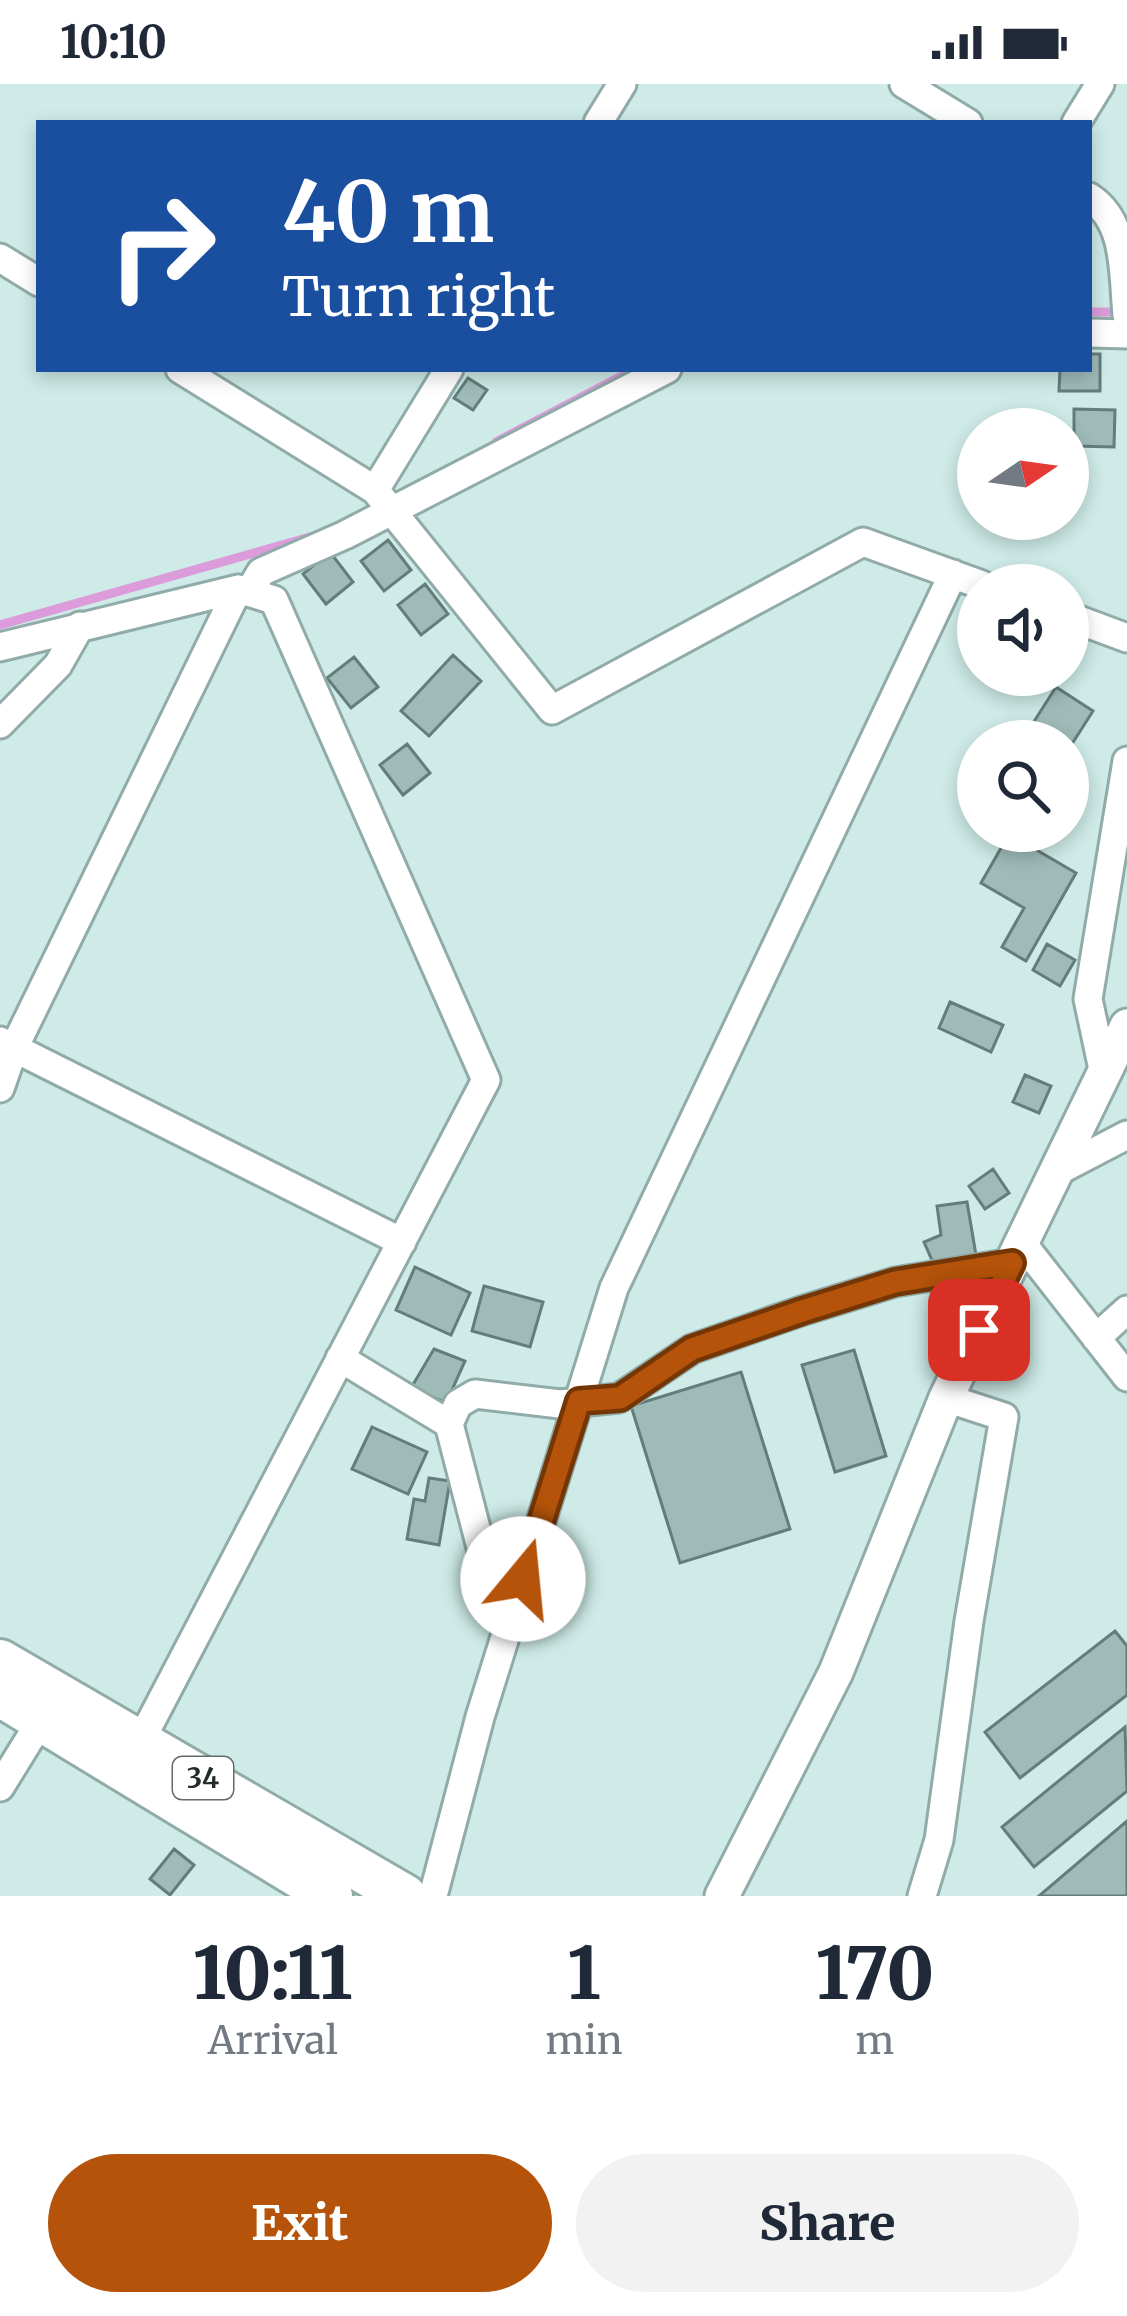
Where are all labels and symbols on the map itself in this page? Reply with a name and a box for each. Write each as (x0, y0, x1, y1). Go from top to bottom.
north arrow (957, 408, 1089, 540)
pin (928, 1279, 1030, 1381)
position arrow (460, 1516, 586, 1642)
road number: 34 (173, 1757, 233, 1799)

